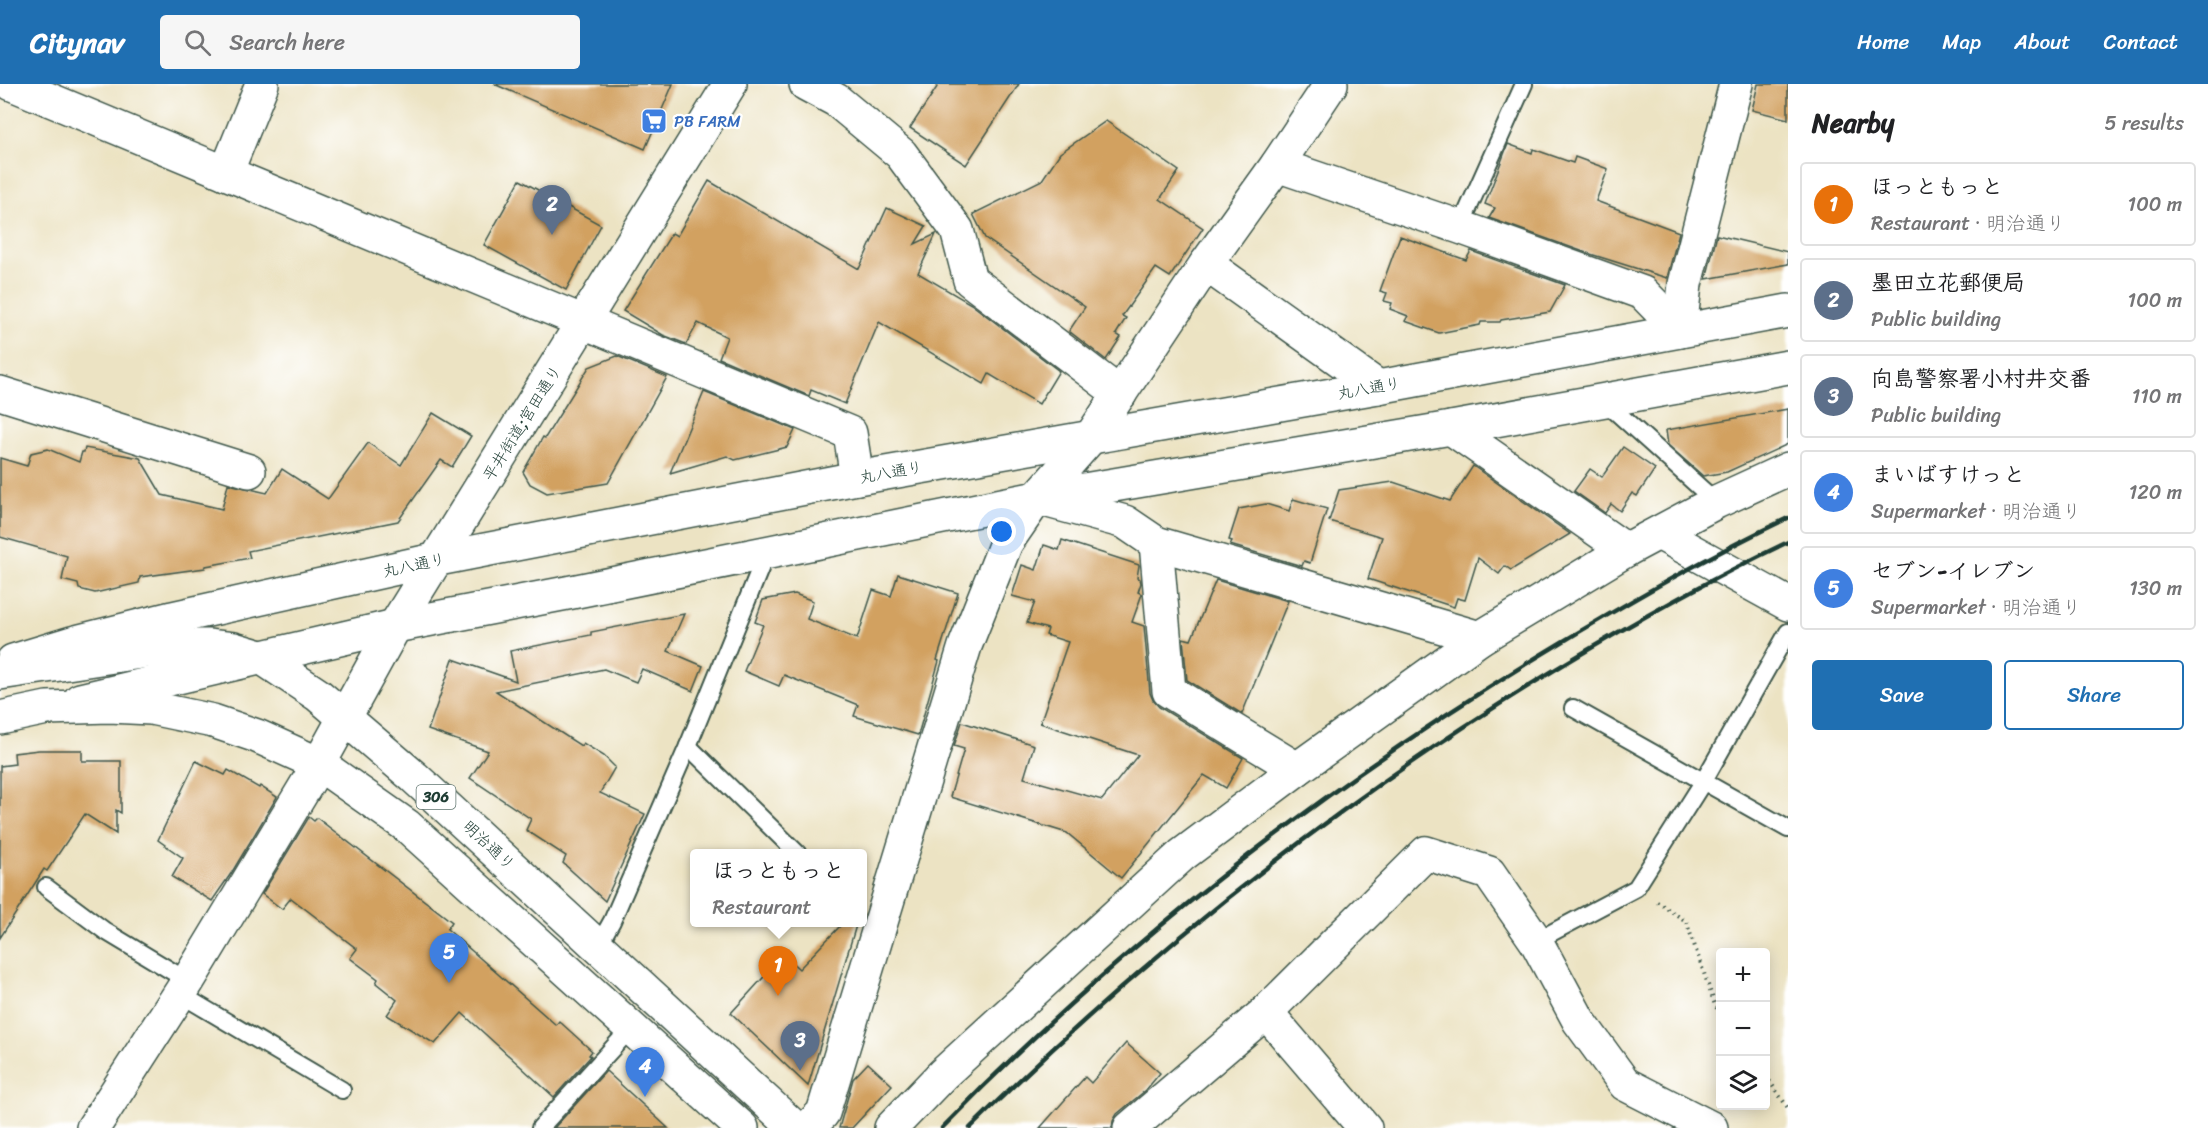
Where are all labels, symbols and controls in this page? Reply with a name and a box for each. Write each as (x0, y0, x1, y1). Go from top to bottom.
search box (160, 15, 580, 69)
text: Citynav (30, 18, 124, 67)
text: Search here (229, 23, 345, 62)
text: Home (1857, 23, 1909, 61)
text: Map (1942, 23, 1981, 61)
text: About (2014, 23, 2071, 61)
text: Contact (2104, 23, 2178, 61)
icon: search (181, 26, 214, 59)
text: Nearby (1812, 100, 1894, 146)
supermarket icon: PB FARM (639, 106, 669, 136)
text: 5 results (2105, 106, 2184, 141)
place label: PB FARM (674, 107, 741, 136)
text: ほっともっと (1871, 167, 2003, 206)
pin: 2 (532, 186, 572, 235)
text: 1 (1829, 187, 1838, 222)
text: 100 m (2128, 187, 2182, 222)
text: Restaurant · 明治通り (1871, 206, 2066, 241)
text: 墨田立花郵便局 (1871, 263, 2025, 302)
text: 2 (1828, 283, 1839, 318)
text: 100 m (2128, 283, 2182, 318)
text: Public building (1871, 302, 2001, 337)
street label: 平井街道;宮田通り (475, 359, 569, 487)
text: 向島警察署小村井交番 (1871, 359, 2091, 398)
street label: 丸八通り (1335, 368, 1403, 408)
text: 3 (1828, 379, 1839, 414)
text: 110 m (2132, 379, 2182, 414)
text: Public building (1871, 398, 2001, 433)
street label: 丸八通り (857, 452, 925, 492)
text: まいばすけっと (1871, 455, 2025, 494)
text: 4 (1827, 475, 1840, 510)
text: 120 m (2129, 475, 2182, 510)
text: Supermarket · 明治通り (1871, 494, 2082, 529)
your location (987, 517, 1016, 546)
street label: 丸八通り (380, 544, 448, 586)
text: セブン-イレブン (1871, 551, 2035, 590)
text: 5 (1827, 571, 1840, 606)
text: 130 m (2129, 571, 2182, 606)
text: Supermarket · 明治通り (1871, 590, 2082, 625)
button: Save (1812, 660, 1992, 730)
button: Share (2004, 660, 2184, 730)
road number: 306 (416, 785, 456, 809)
street label: 明治通り (456, 813, 522, 877)
popup (690, 849, 867, 927)
text: ほっともっと (712, 851, 845, 890)
text: Restaurant (712, 890, 811, 925)
pin: 5 (430, 934, 468, 983)
pin: 1 (758, 946, 798, 996)
map controls (1716, 948, 1770, 1110)
button: + (1716, 948, 1770, 1002)
button: − (1716, 1002, 1770, 1056)
pin: 3 (780, 1022, 820, 1071)
pin: 4 (626, 1048, 664, 1097)
button: layers (1716, 1056, 1770, 1110)

